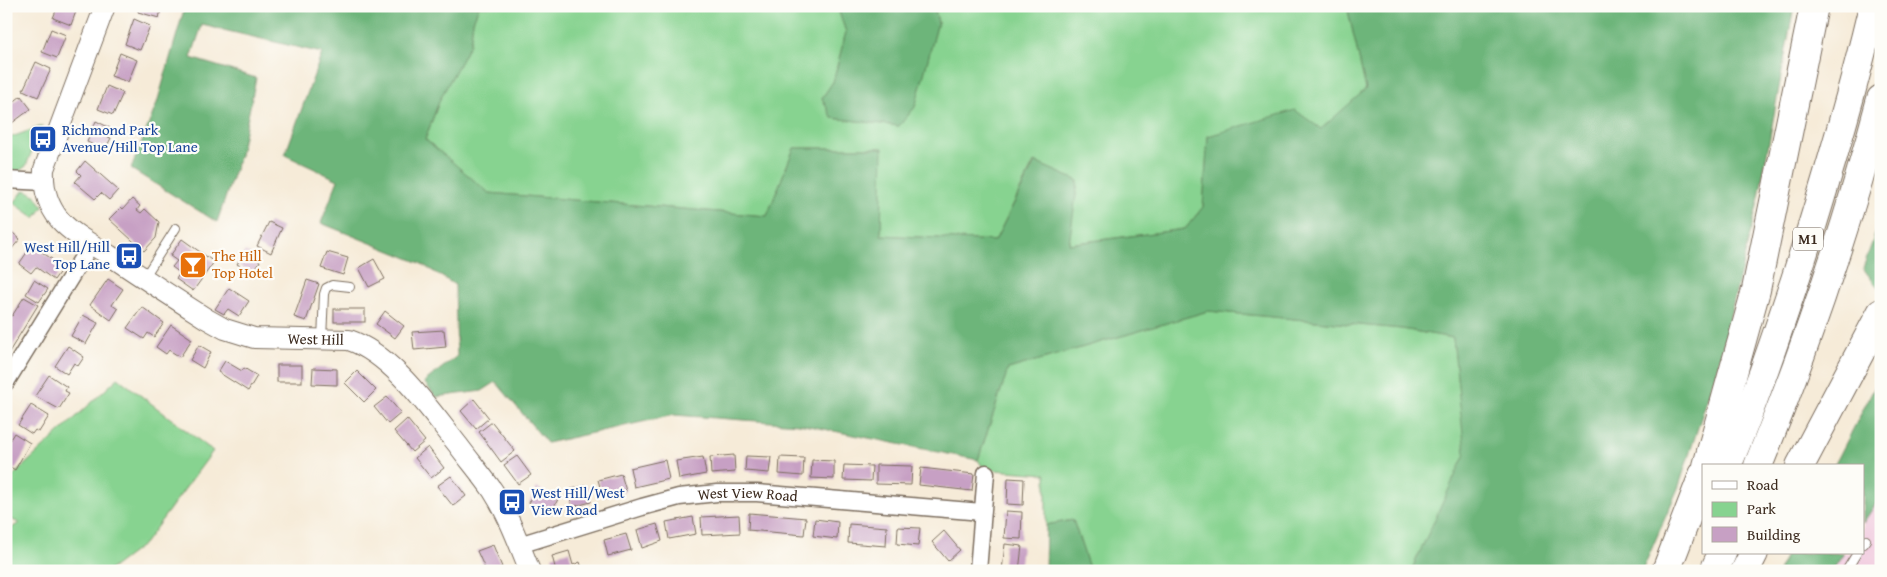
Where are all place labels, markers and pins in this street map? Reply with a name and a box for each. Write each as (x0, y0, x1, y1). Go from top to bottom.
place label: Richmond Park Avenue/Hill Top Lane (62, 119, 198, 157)
bus stop icon: Richmond Park Avenue/Hill Top Lane (28, 124, 58, 154)
place label: West Hill/Hill Top Lane (24, 236, 110, 274)
bus stop icon: West Hill/Hill Top Lane (114, 241, 144, 271)
place label: The Hill Top Hotel (212, 245, 273, 283)
bar icon: The Hill Top Hotel (178, 250, 208, 280)
place label: West Hill/West View Road (531, 482, 626, 520)
bus stop icon: West Hill/West View Road (497, 487, 527, 517)

